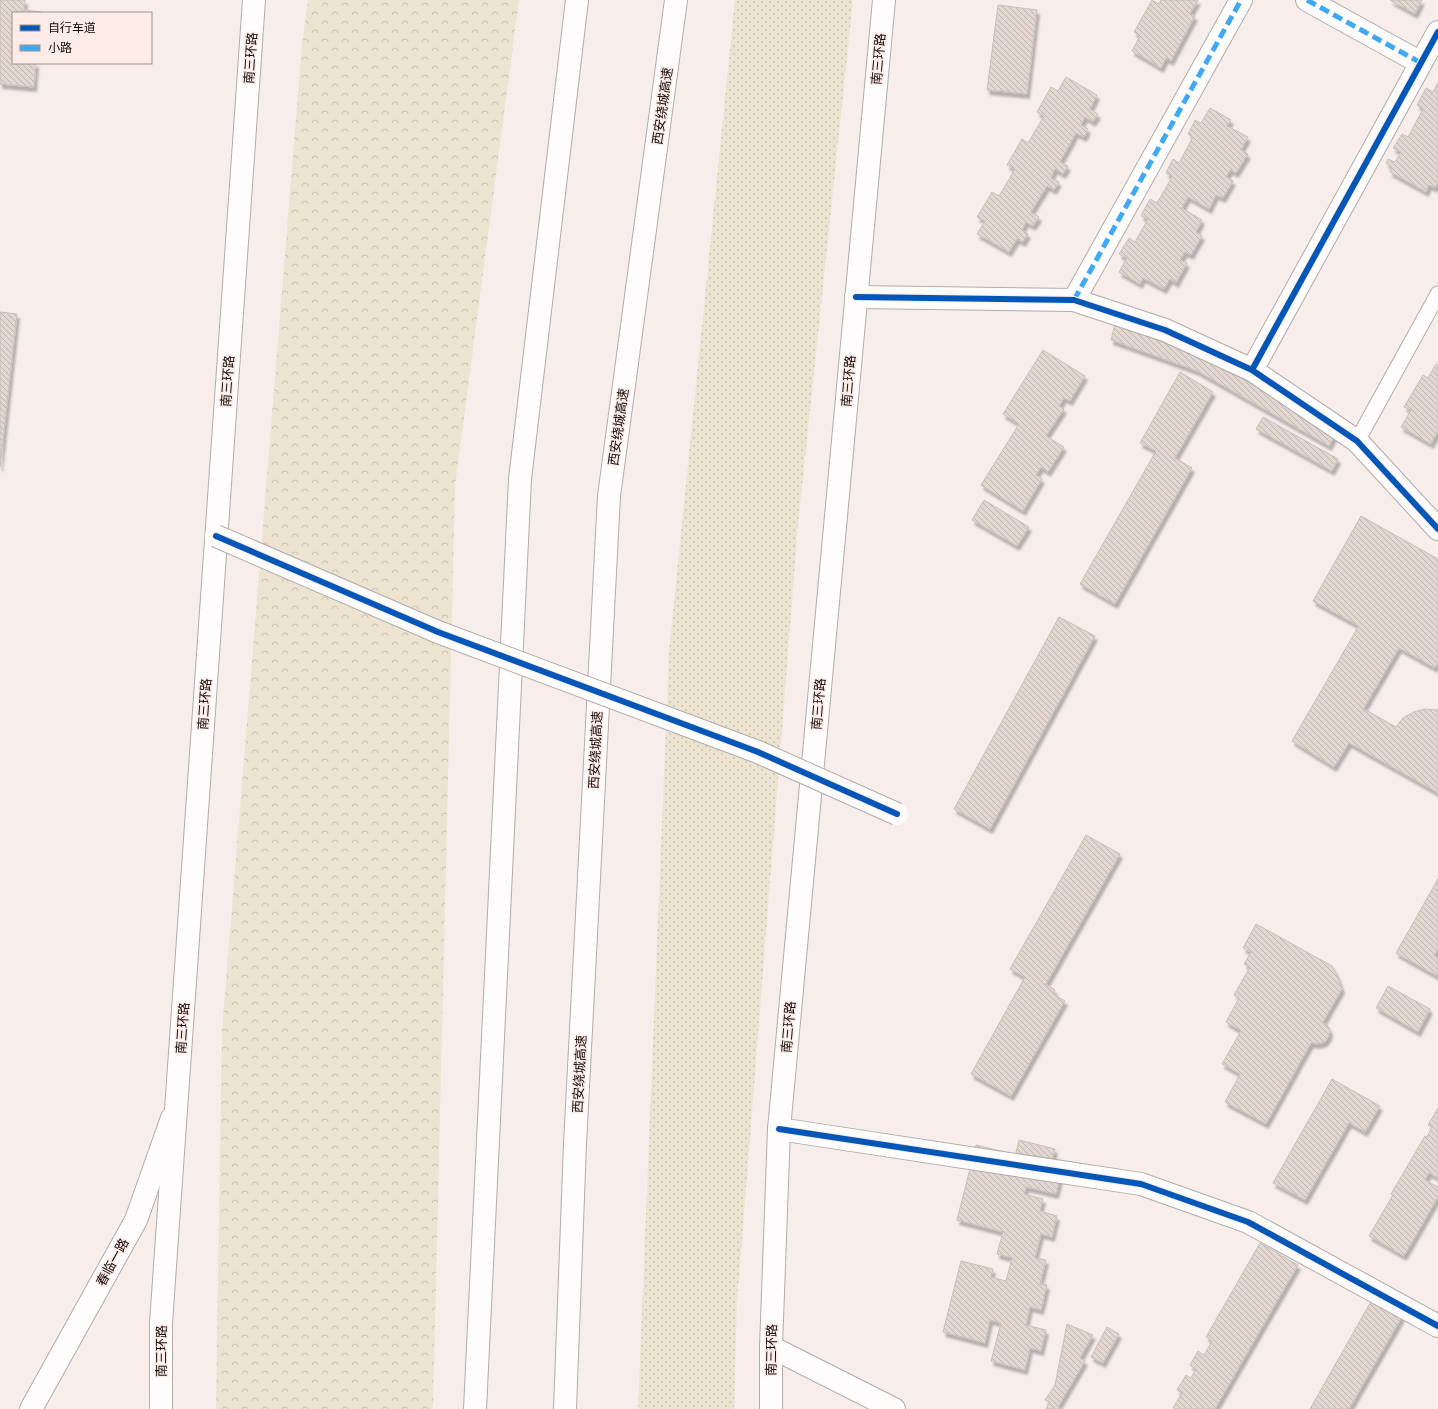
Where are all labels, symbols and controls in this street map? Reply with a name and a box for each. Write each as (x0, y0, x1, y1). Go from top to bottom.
legend (12, 12, 152, 64)
text: 自行车道 (48, 21, 96, 36)
street label: 南三环路 (241, 32, 261, 85)
street label: 南三环路 (869, 32, 889, 86)
text: 小路 (48, 41, 72, 56)
street label: 西安绕城高速 (650, 66, 676, 146)
street label: 南三环路 (839, 354, 859, 408)
street label: 南三环路 (218, 355, 238, 408)
street label: 西安绕城高速 (606, 387, 632, 467)
street label: 南三环路 (809, 677, 829, 731)
street label: 南三环路 (195, 678, 215, 731)
street label: 西安绕城高速 (586, 711, 606, 789)
street label: 南三环路 (779, 1000, 799, 1054)
street label: 南三环路 (173, 1002, 193, 1055)
street label: 西安绕城高速 (570, 1035, 590, 1113)
street label: 春临一路 (93, 1236, 132, 1289)
street label: 南三环路 (764, 1324, 780, 1376)
street label: 南三环路 (154, 1325, 170, 1377)

